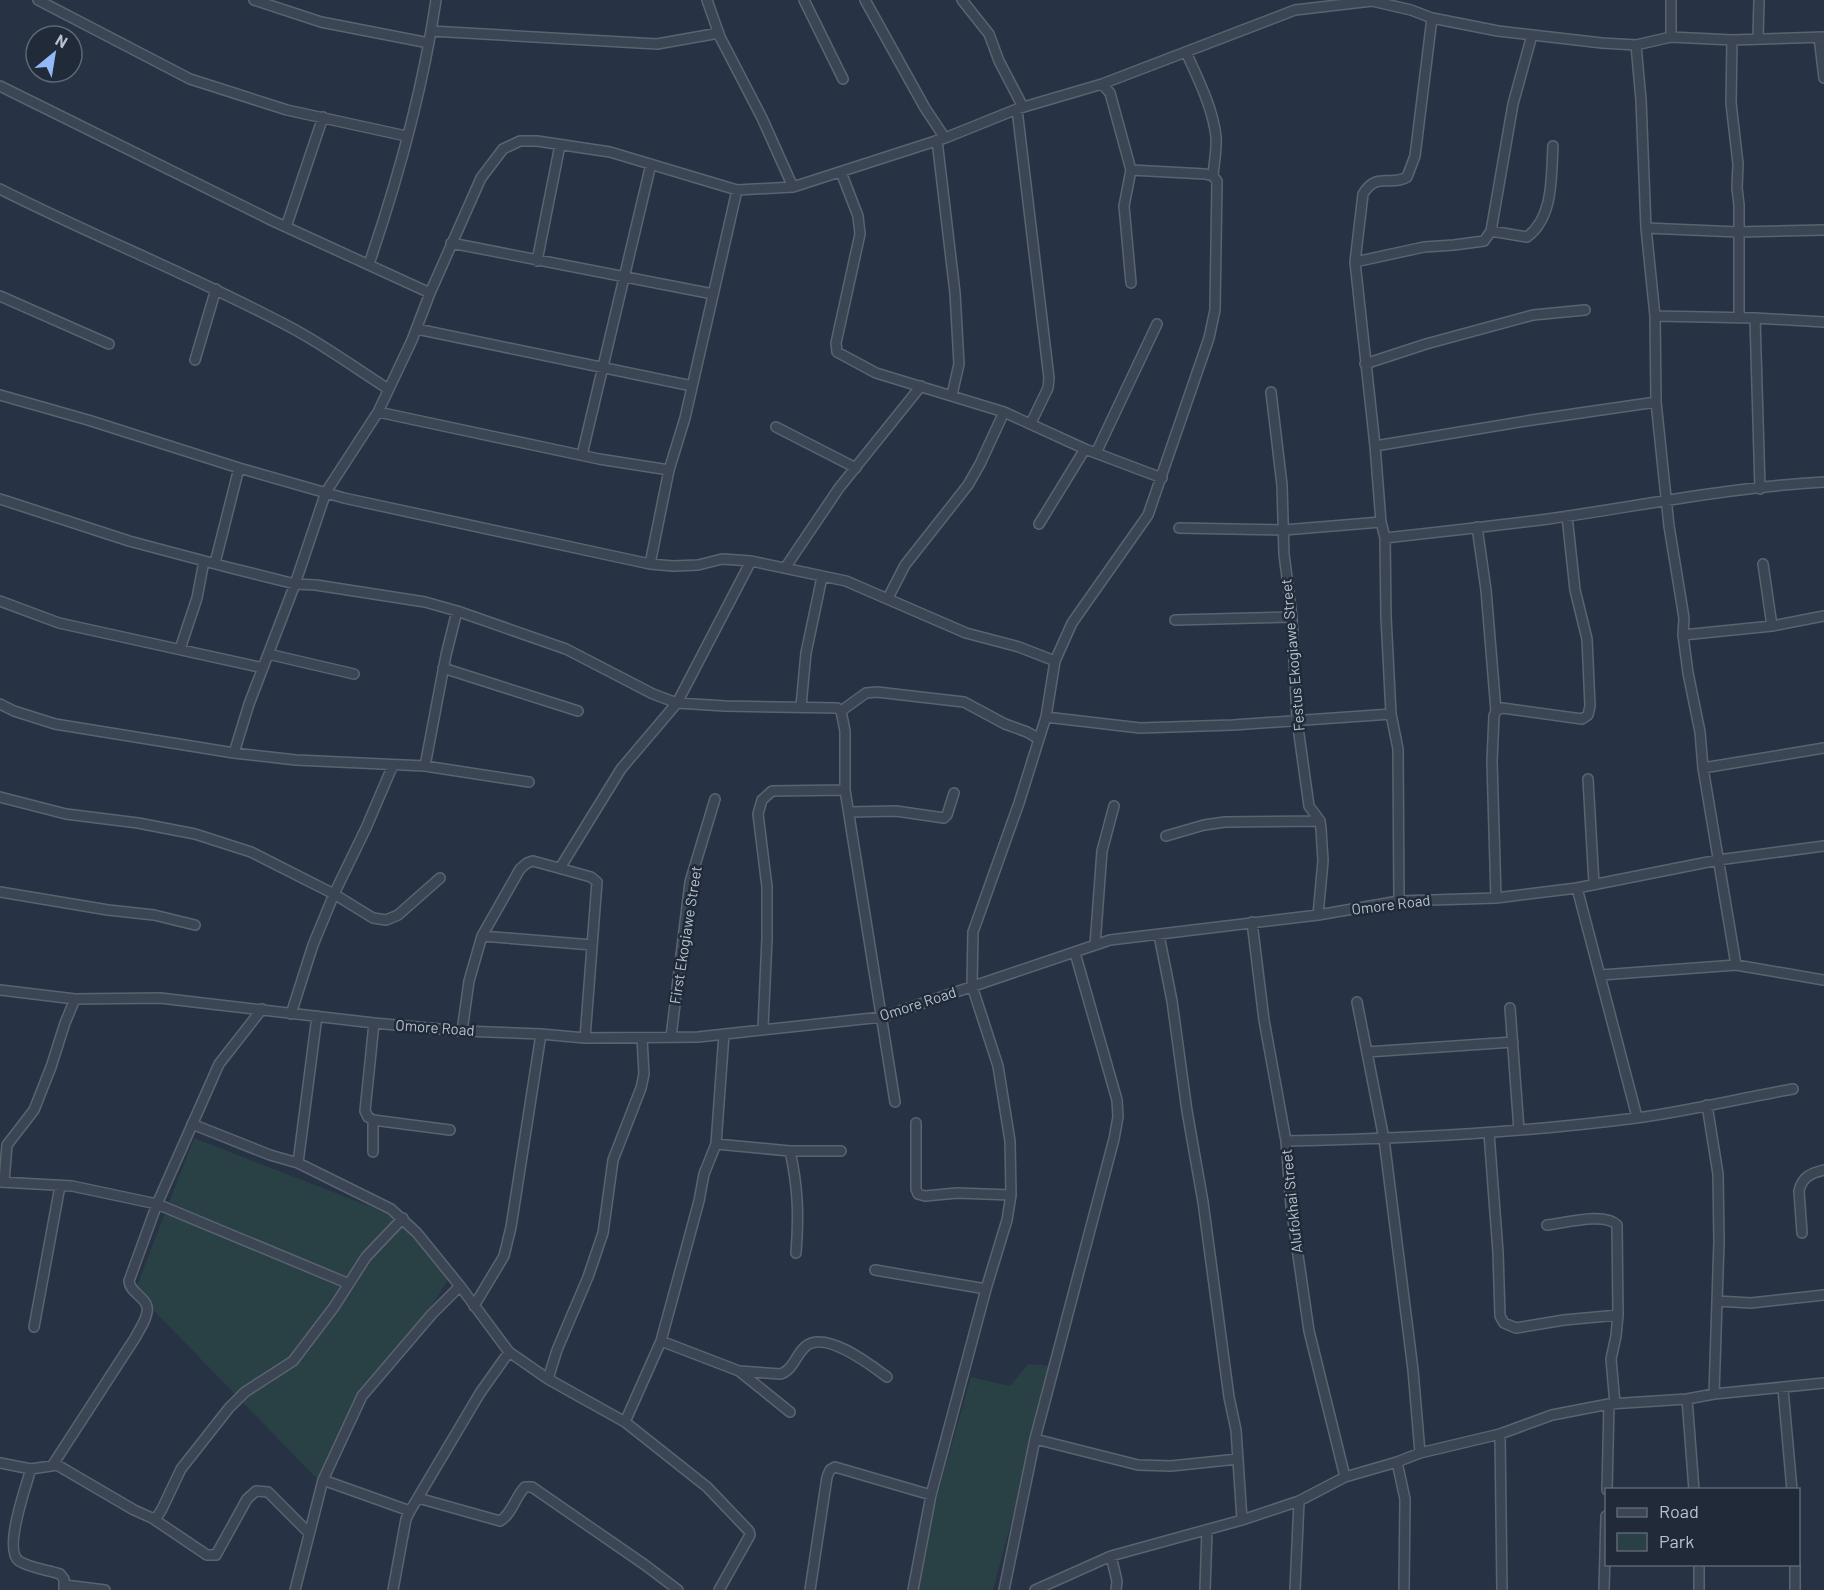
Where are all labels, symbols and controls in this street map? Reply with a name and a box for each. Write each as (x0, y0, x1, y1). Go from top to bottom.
north arrow (24, 24, 84, 84)
text: N (52, 30, 71, 51)
street label: Festus Ekogiawe Street (1276, 578, 1308, 732)
street label: First Ekogiawe Street (665, 864, 705, 1005)
street label: Omore Road (1350, 890, 1431, 918)
street label: Omore Road (877, 982, 958, 1024)
street label: Omore Road (395, 1015, 475, 1039)
street label: Alufokhai Street (1277, 1148, 1305, 1254)
legend (1605, 1488, 1800, 1566)
text: Road (1659, 1500, 1699, 1522)
text: Park (1659, 1530, 1694, 1552)

